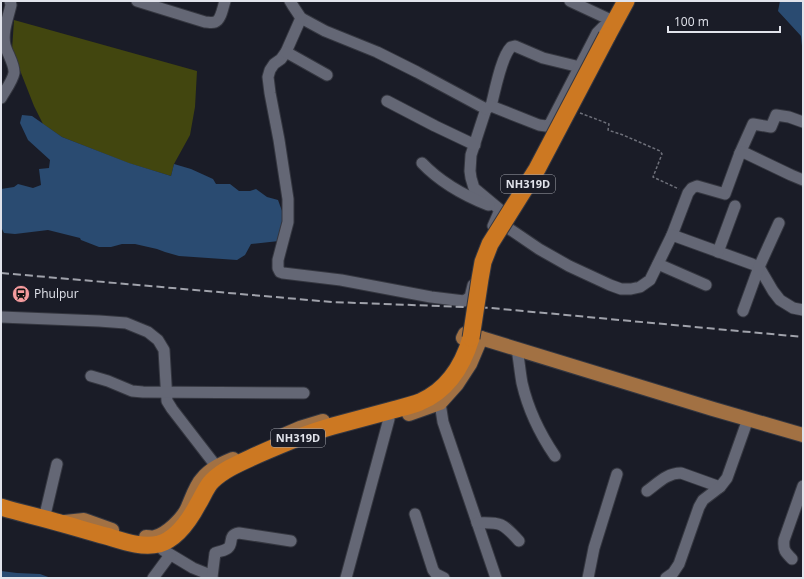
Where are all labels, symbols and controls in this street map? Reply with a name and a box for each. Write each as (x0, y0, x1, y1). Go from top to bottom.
scale bar (668, 8, 780, 34)
text: 100 m (674, 13, 709, 30)
road number: NH319D (501, 175, 555, 193)
station icon: Phulpur (11, 284, 31, 304)
place label: Phulpur (34, 285, 79, 302)
road number: NH319D (271, 429, 325, 447)

